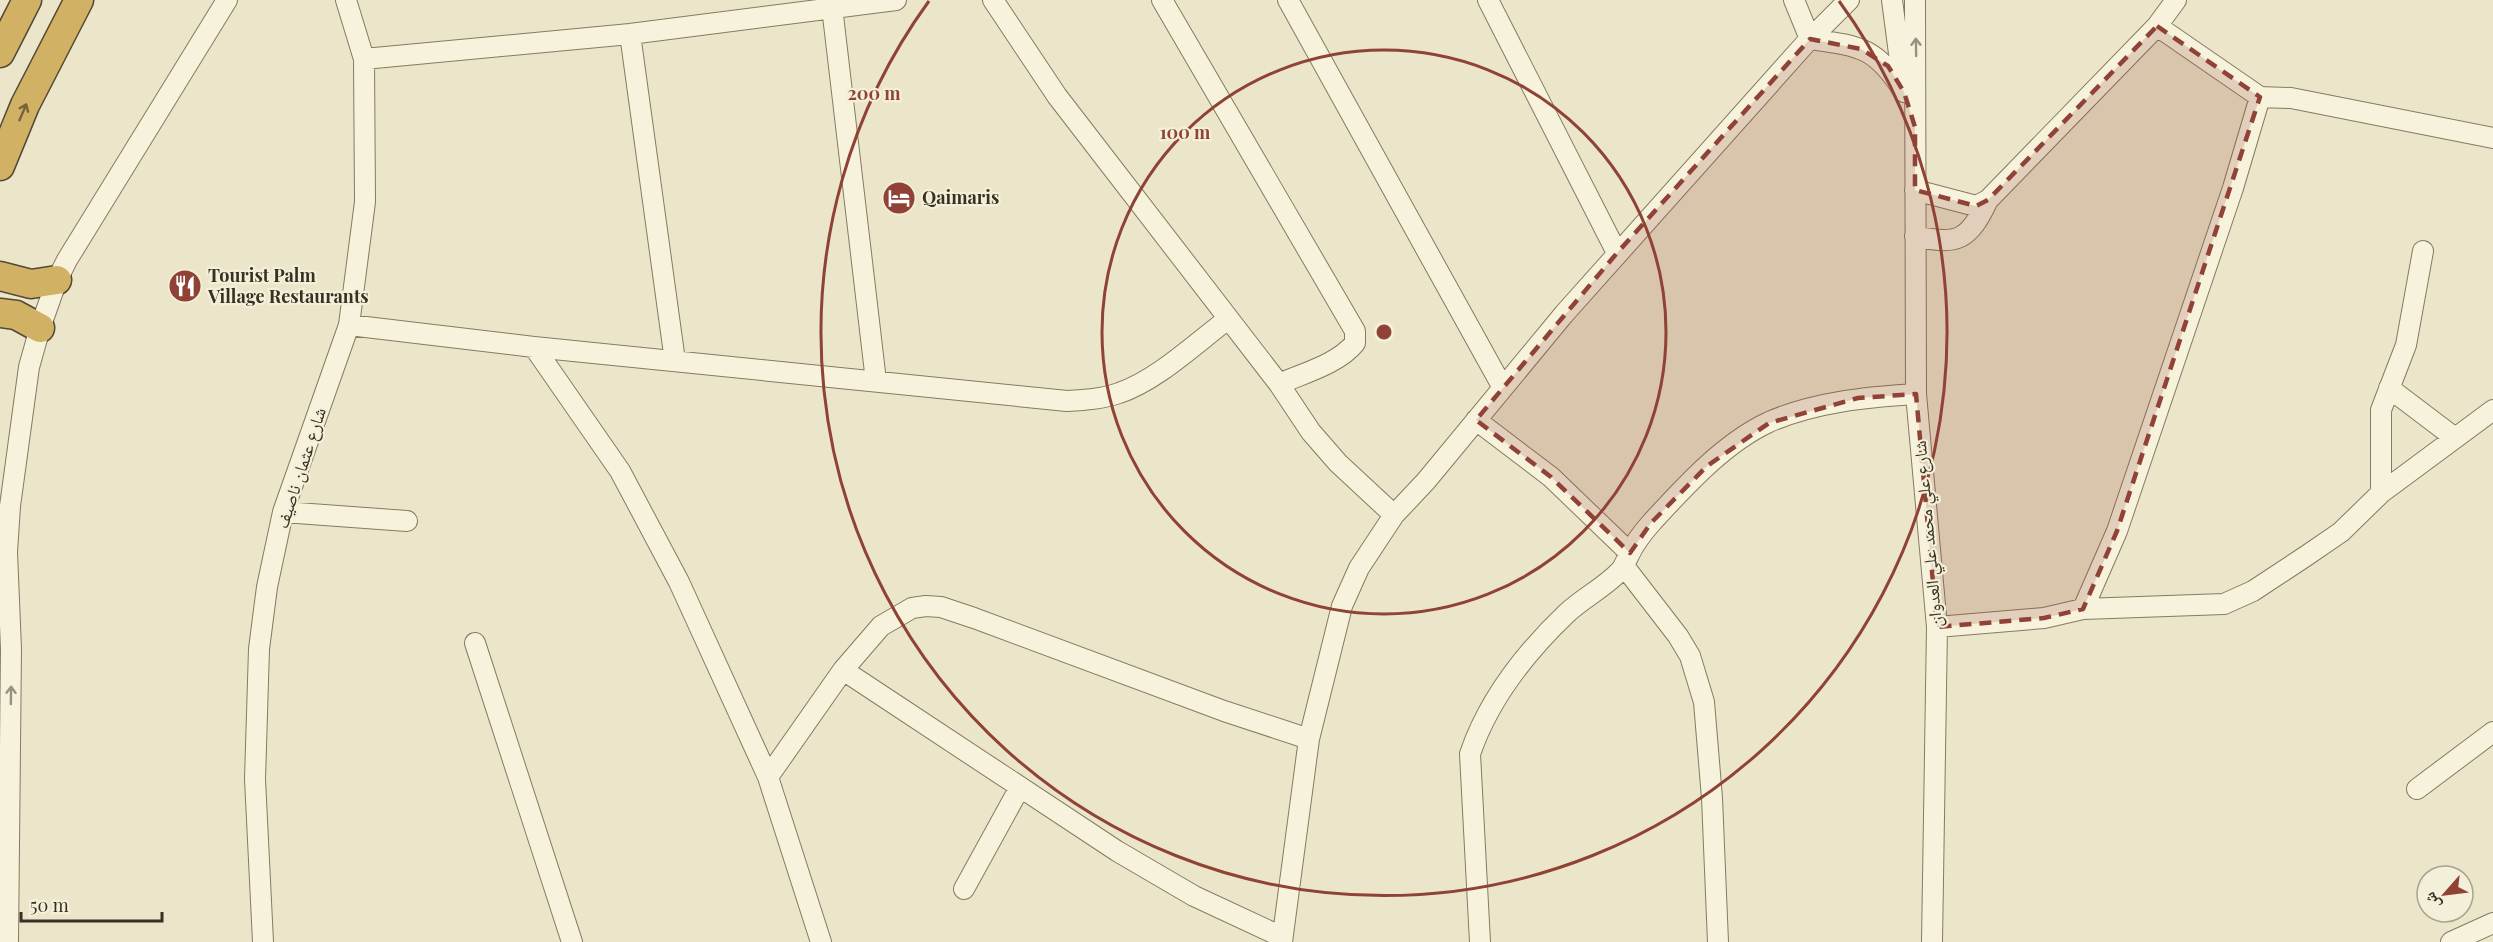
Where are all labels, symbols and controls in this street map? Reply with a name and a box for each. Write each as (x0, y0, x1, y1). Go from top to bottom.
one-way arrow (1910, 38, 1922, 58)
text: 200 m (847, 81, 901, 105)
one-way arrow (18, 103, 29, 121)
text: 100 m (1160, 120, 1211, 144)
hotel icon: Qaimaris (881, 180, 917, 216)
place label: Qaimaris (922, 185, 999, 209)
place label: Tourist Palm Village Restaurants (207, 263, 369, 308)
restaurant icon: Tourist Palm Village Restaurants (167, 268, 203, 304)
centre of rings (1374, 322, 1394, 342)
street label: شارع عثمان ناصيف (269, 404, 331, 531)
street label: شارع علي محمد علي العدوان (1907, 439, 1951, 628)
one-way arrow (5, 685, 17, 705)
north arrow (2415, 864, 2475, 924)
scale bar (21, 885, 162, 923)
text: ش (2418, 889, 2445, 914)
text: 50 m (30, 893, 69, 917)

